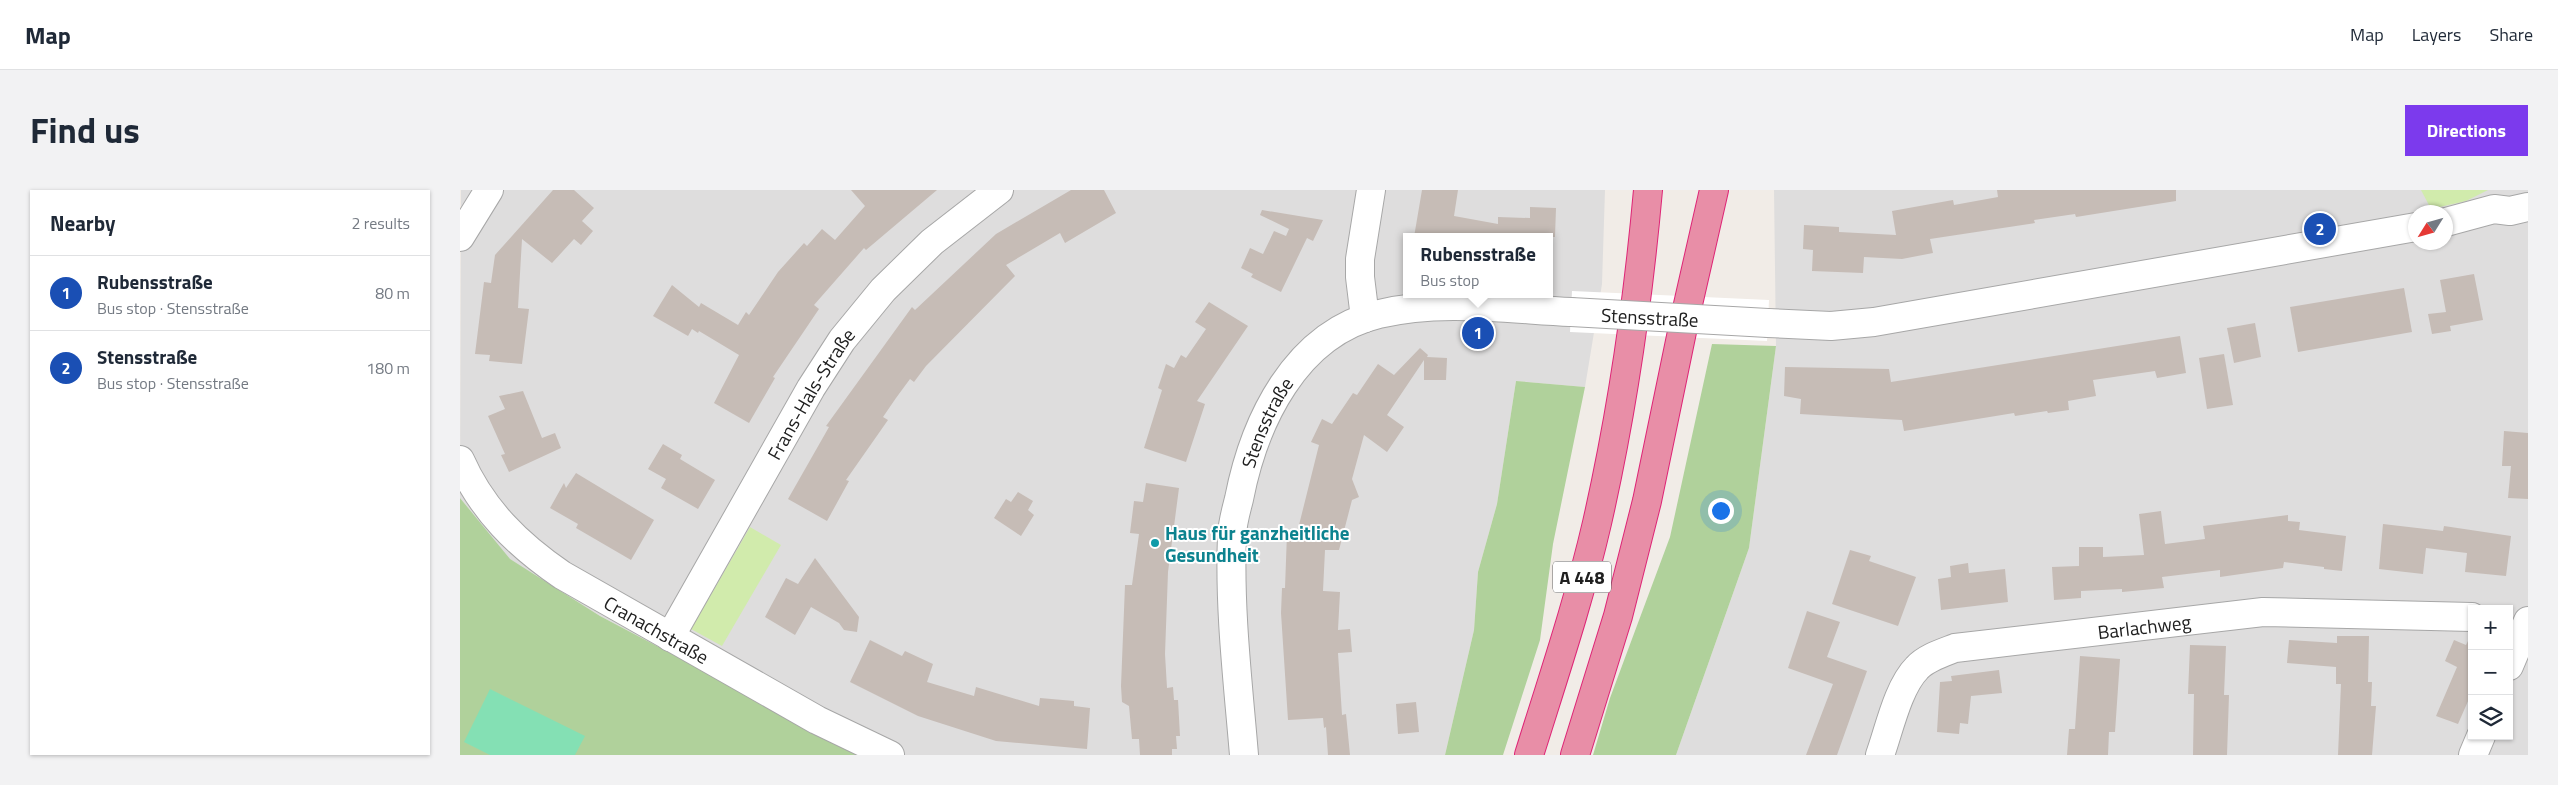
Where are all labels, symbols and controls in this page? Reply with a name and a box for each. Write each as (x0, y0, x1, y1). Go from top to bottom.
text: Map (25, 17, 71, 53)
text: Map (2350, 21, 2384, 48)
text: Layers (2412, 21, 2461, 48)
text: Share (2489, 21, 2533, 48)
text: Find us (30, 103, 140, 157)
button: Directions (2405, 105, 2528, 156)
north arrow (2408, 205, 2453, 250)
text: Nearby (50, 207, 115, 239)
pin: 2 (2304, 210, 2336, 248)
text: 2 results (351, 211, 410, 235)
popup (1403, 233, 1553, 298)
text: Rubensstraße (1420, 239, 1536, 268)
text: Rubensstraße (97, 267, 213, 296)
text: Bus stop (1420, 268, 1479, 292)
text: 1 (62, 281, 70, 305)
text: 80 m (375, 281, 410, 305)
text: Bus stop · Stensstraße (97, 296, 249, 320)
street label: Stensstraße (1600, 299, 1699, 334)
pin: 1 (1462, 314, 1494, 352)
street label: Frans-Hals-Straße (759, 321, 861, 465)
text: Stensstraße (97, 342, 197, 371)
text: 2 (62, 356, 70, 380)
text: 180 m (366, 356, 410, 380)
text: Bus stop · Stensstraße (97, 371, 249, 395)
street label: Stensstraße (1233, 371, 1299, 471)
your location (1708, 498, 1734, 524)
place label: Haus für ganzheitliche Gesundheit (1165, 518, 1350, 569)
marker: Haus für ganzheitliche Gesundheit (1149, 537, 1161, 549)
road number: A 448 (1553, 562, 1611, 592)
street label: Cranachstraße (599, 588, 715, 670)
map controls (2468, 605, 2513, 740)
button: + (2468, 605, 2513, 650)
street label: Barlachweg (2096, 606, 2193, 646)
button: − (2468, 650, 2513, 695)
button: layers (2468, 695, 2513, 740)

